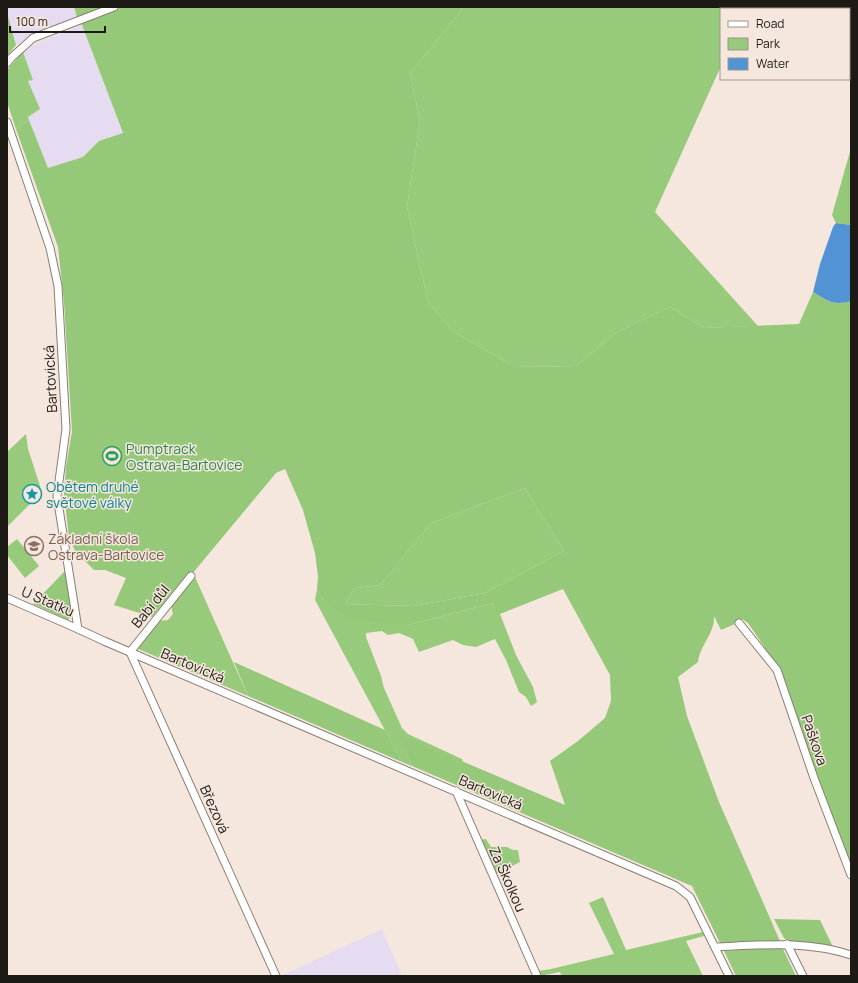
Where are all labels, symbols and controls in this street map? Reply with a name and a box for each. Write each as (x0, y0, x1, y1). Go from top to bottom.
scale bar (10, 8, 105, 34)
legend (720, 8, 850, 80)
text: 100 m (16, 13, 48, 30)
text: Road (756, 15, 784, 32)
text: Park (756, 35, 781, 52)
text: Water (756, 55, 790, 72)
street label: Bartovická (39, 345, 61, 413)
place label: Pumptrack Ostrava-Bartovice (126, 439, 243, 474)
sports icon: Pumptrack Ostrava-Bartovice (101, 445, 123, 467)
place label: Obětem druhé světové války (46, 477, 139, 512)
place icon: Obětem druhé světové války (21, 483, 43, 505)
place label: Základní škola Ostrava-Bartovice (48, 529, 165, 564)
school or university icon: Základní škola Ostrava-Bartovice (23, 535, 45, 557)
street label: Babí důl (127, 580, 173, 632)
street label: U Statku (19, 581, 77, 621)
street label: Bartovická (158, 643, 228, 687)
street label: Paškova (797, 712, 833, 768)
street label: Bartovická (456, 770, 526, 814)
street label: Březová (196, 782, 234, 836)
street label: Za Školkou (485, 843, 531, 915)

